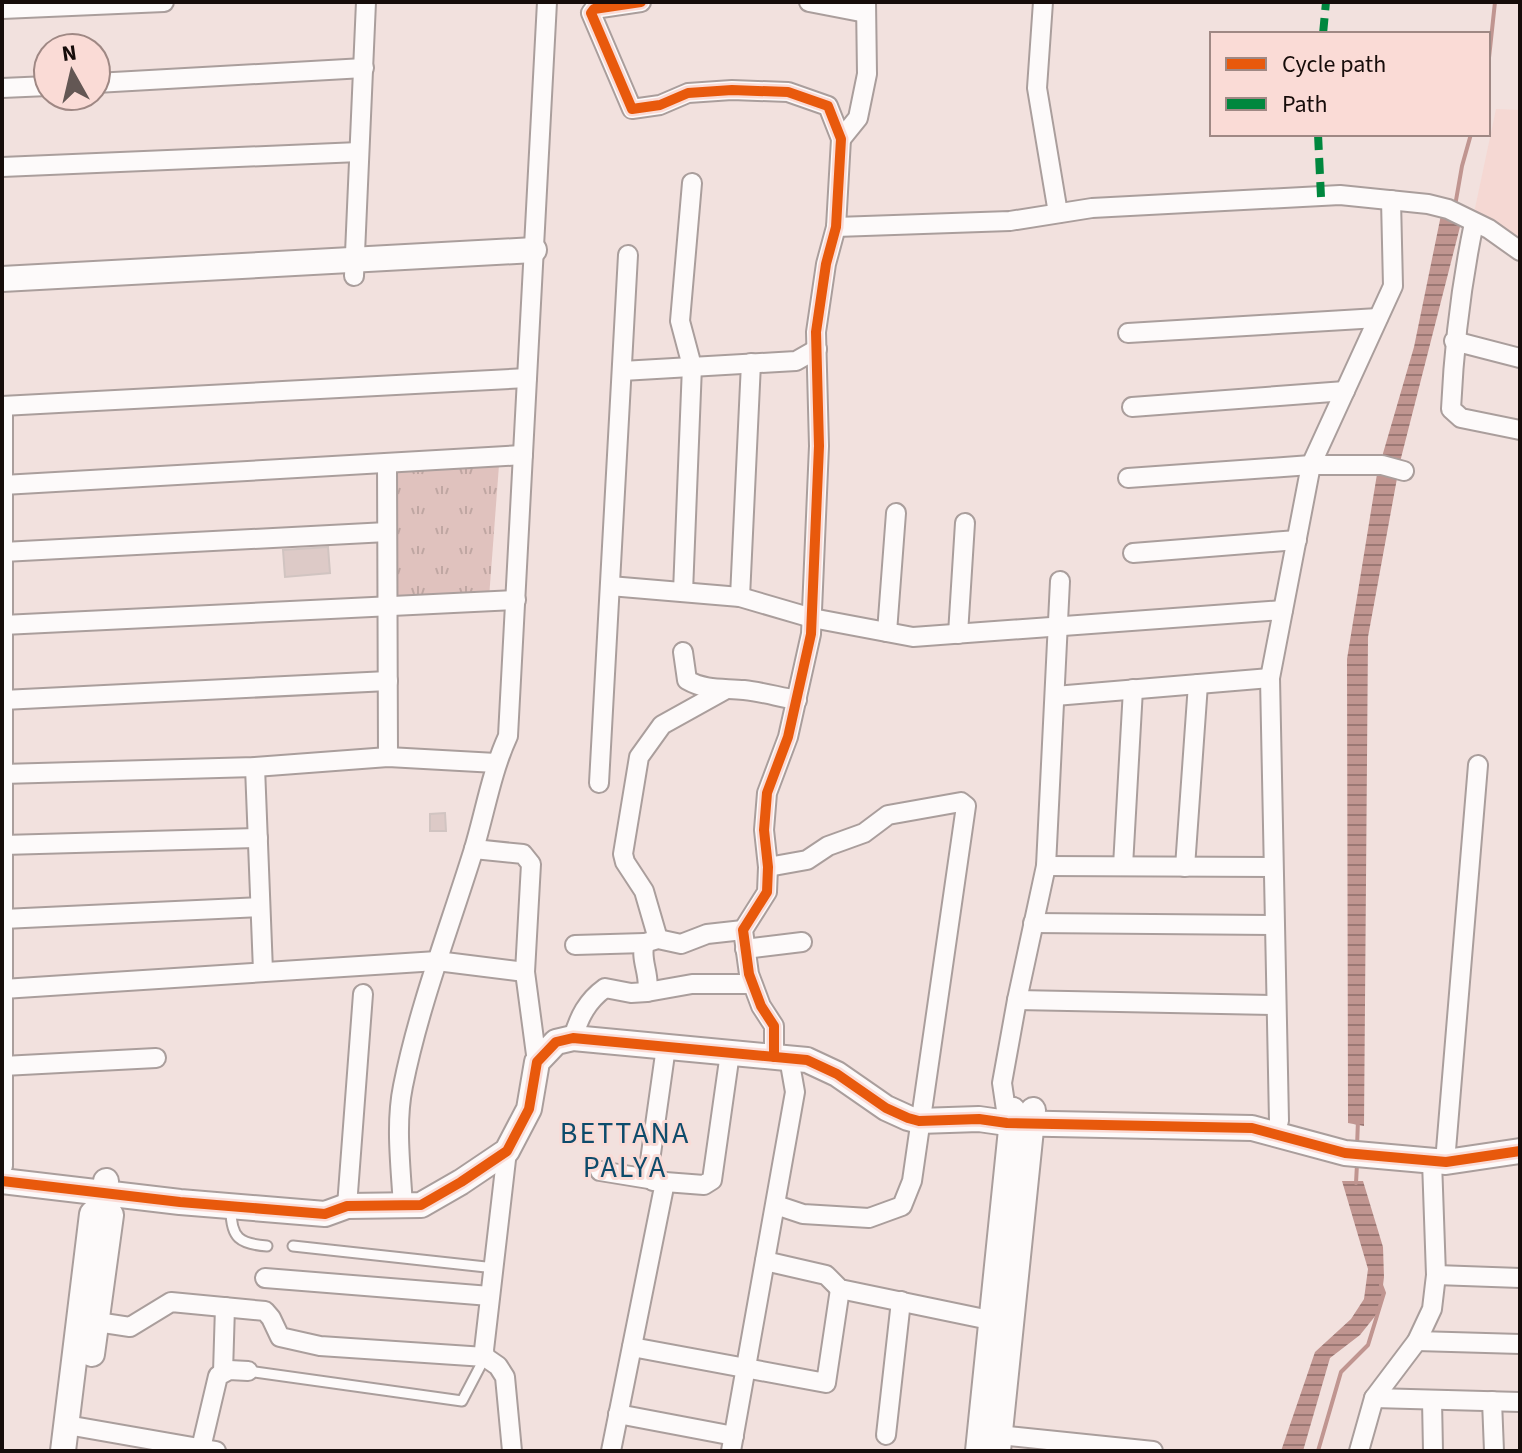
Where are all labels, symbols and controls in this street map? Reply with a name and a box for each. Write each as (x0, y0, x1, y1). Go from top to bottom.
north arrow (32, 32, 112, 112)
legend (1210, 32, 1490, 136)
text: N (60, 36, 79, 70)
text: Cycle path (1282, 47, 1386, 82)
text: Path (1282, 87, 1328, 122)
district label: BETTANA PALYA (560, 1112, 690, 1189)

